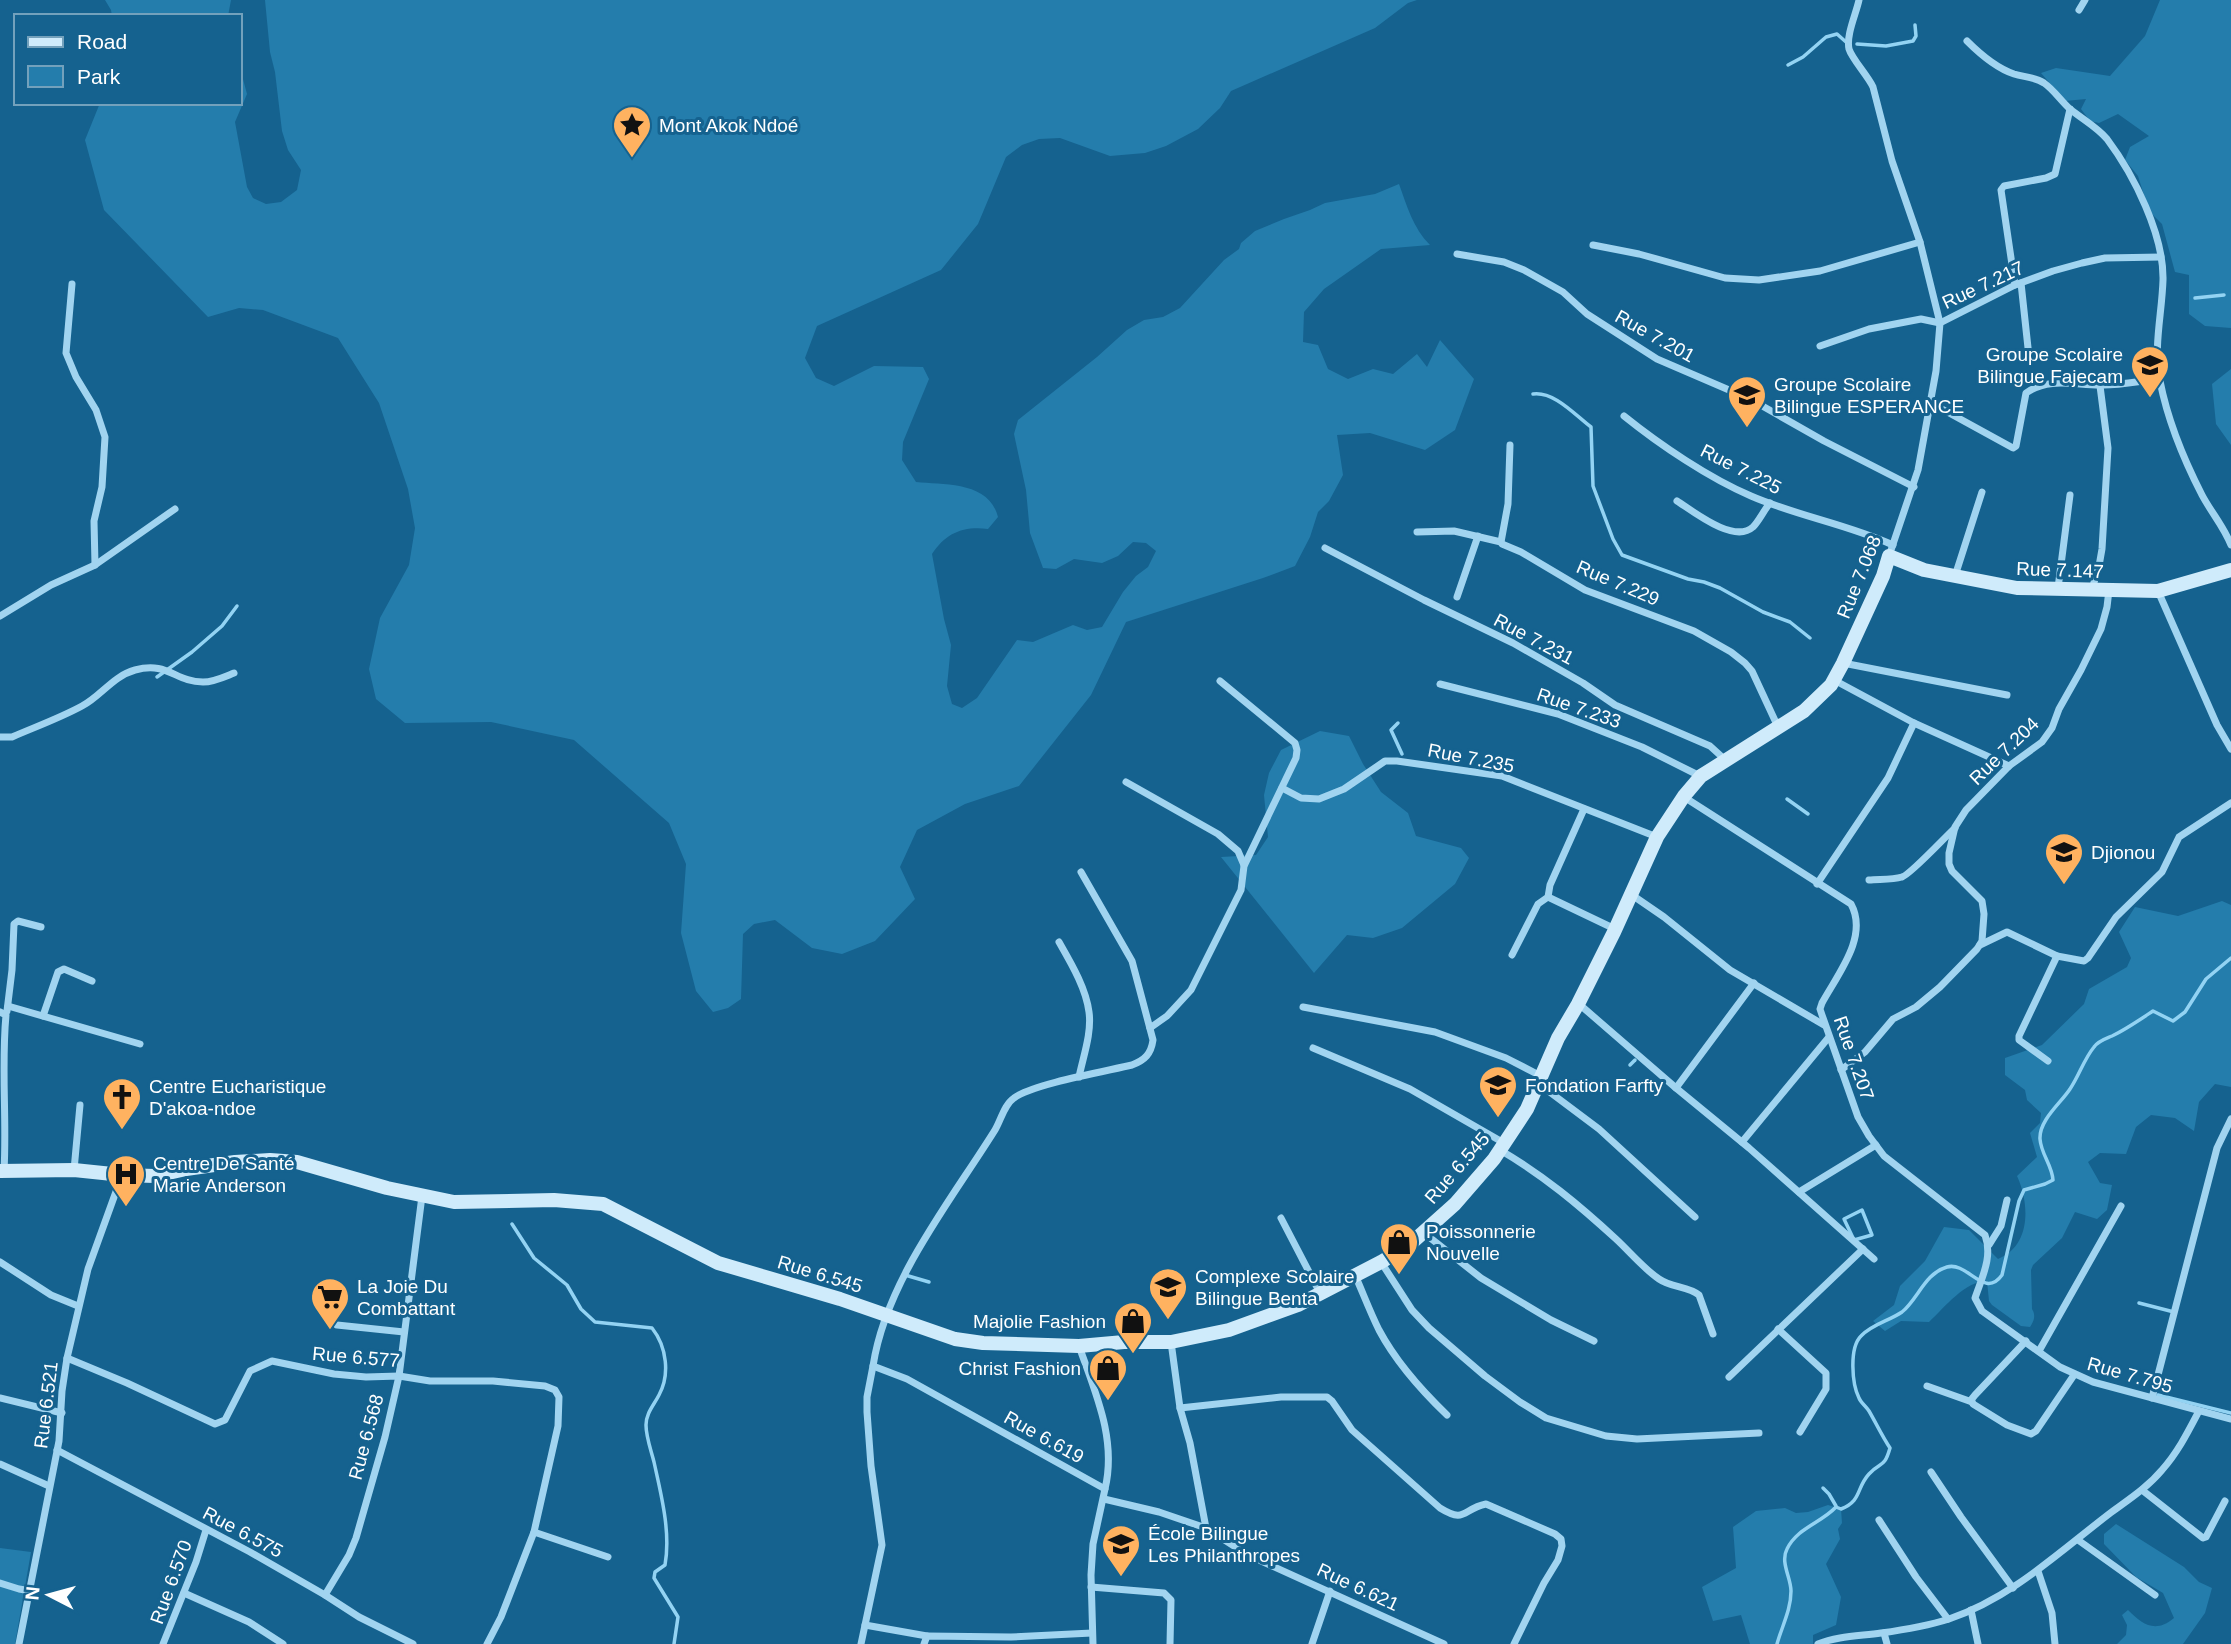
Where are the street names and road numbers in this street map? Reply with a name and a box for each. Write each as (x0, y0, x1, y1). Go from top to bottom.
street label: Rue 7.217 (1939, 257, 2027, 313)
street label: Rue 7.201 (1612, 306, 1698, 366)
street label: Rue 7.225 (1697, 440, 1785, 498)
street label: Rue 7.068 (1833, 532, 1885, 622)
street label: Rue 7.229 (1574, 556, 1662, 610)
street label: Rue 7.147 (2016, 558, 2104, 582)
street label: Rue 7.231 (1490, 609, 1578, 669)
street label: Rue 7.233 (1534, 684, 1624, 732)
street label: Rue 7.204 (1965, 713, 2043, 789)
street label: Rue 7.235 (1426, 739, 1516, 777)
street label: Rue 7.207 (1830, 1013, 1878, 1103)
street label: Rue 6.545 (1420, 1128, 1494, 1208)
street label: Rue 6.545 (775, 1251, 865, 1297)
street label: Rue 6.577 (311, 1343, 401, 1371)
street label: Rue 7.795 (2085, 1353, 2175, 1397)
street label: Rue 6.521 (30, 1360, 62, 1450)
street label: Rue 6.568 (345, 1392, 387, 1482)
street label: Rue 6.619 (1001, 1407, 1087, 1467)
street label: Rue 6.575 (199, 1502, 287, 1562)
street label: Rue 6.570 (146, 1537, 196, 1627)
street label: Rue 6.621 (1314, 1559, 1402, 1615)

